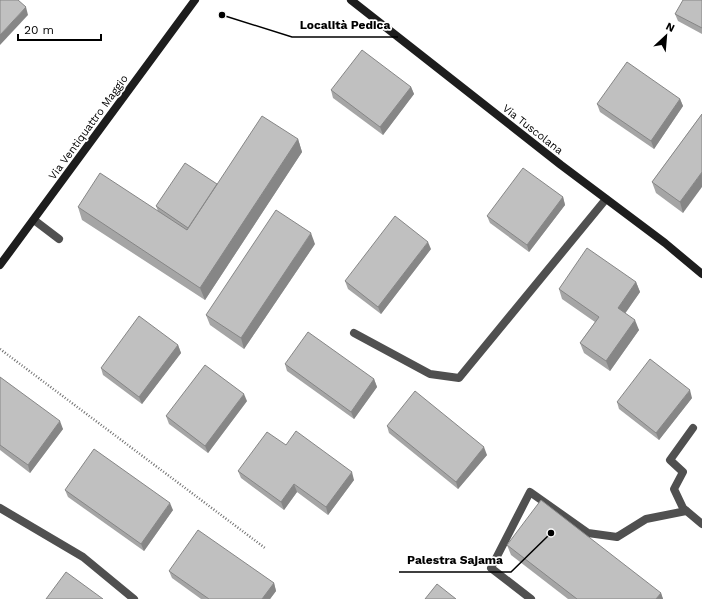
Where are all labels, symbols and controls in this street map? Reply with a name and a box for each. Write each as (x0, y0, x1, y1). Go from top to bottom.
callout: Località Pedica (292, 13, 398, 37)
scale bar (18, 16, 101, 42)
north arrow (646, 16, 686, 56)
text: Località Pedica (300, 18, 390, 32)
text: N (664, 20, 677, 35)
text: 20 m (24, 23, 54, 37)
street label: Via Ventiquattro Maggio (46, 72, 131, 182)
street label: Via Tuscolana (500, 102, 566, 157)
callout: Palestra Sajama (399, 548, 511, 572)
text: Palestra Sajama (407, 553, 503, 567)

